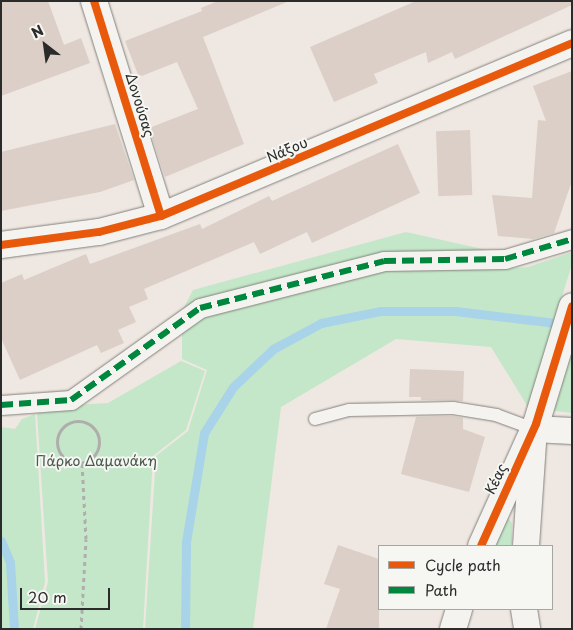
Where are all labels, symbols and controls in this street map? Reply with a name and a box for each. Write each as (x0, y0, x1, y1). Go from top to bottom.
north arrow (20, 20, 70, 70)
text: N (27, 20, 47, 43)
street label: Δονούσας (122, 71, 158, 139)
street label: Νάξου (264, 134, 310, 166)
park label: Πάρκο Δαμανάκη (35, 453, 157, 469)
street label: Κέας (481, 461, 511, 497)
legend (378, 545, 553, 610)
text: Cycle path (425, 553, 501, 576)
scale bar (22, 578, 112, 610)
text: Path (425, 578, 457, 601)
text: 20 m (28, 585, 67, 608)

